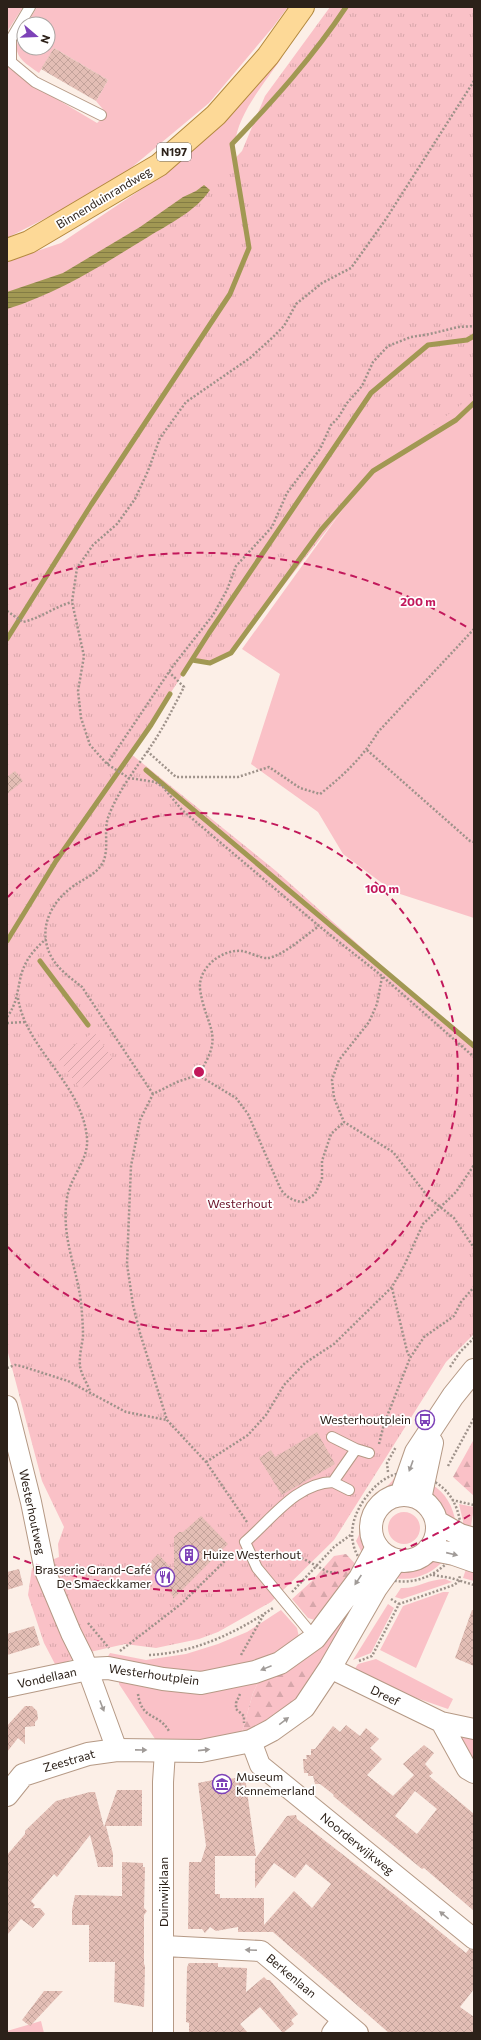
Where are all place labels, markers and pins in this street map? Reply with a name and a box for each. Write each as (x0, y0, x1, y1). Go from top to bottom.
centre of rings (192, 1065, 206, 1079)
bus stop icon: Westerhoutplein (414, 1409, 436, 1431)
place label: Westerhoutplein (320, 1412, 411, 1426)
building icon: Huize Westerhout (178, 1544, 200, 1566)
place label: Huize Westerhout (203, 1547, 301, 1561)
place label: Brasserie Grand-Café De Smaeckkamer (35, 1562, 151, 1590)
restaurant icon: Brasserie Grand-Café De Smaeckkamer (154, 1566, 176, 1588)
place label: Museum Kennemerland (236, 1769, 315, 1797)
museum icon: Museum Kennemerland (211, 1773, 233, 1795)

